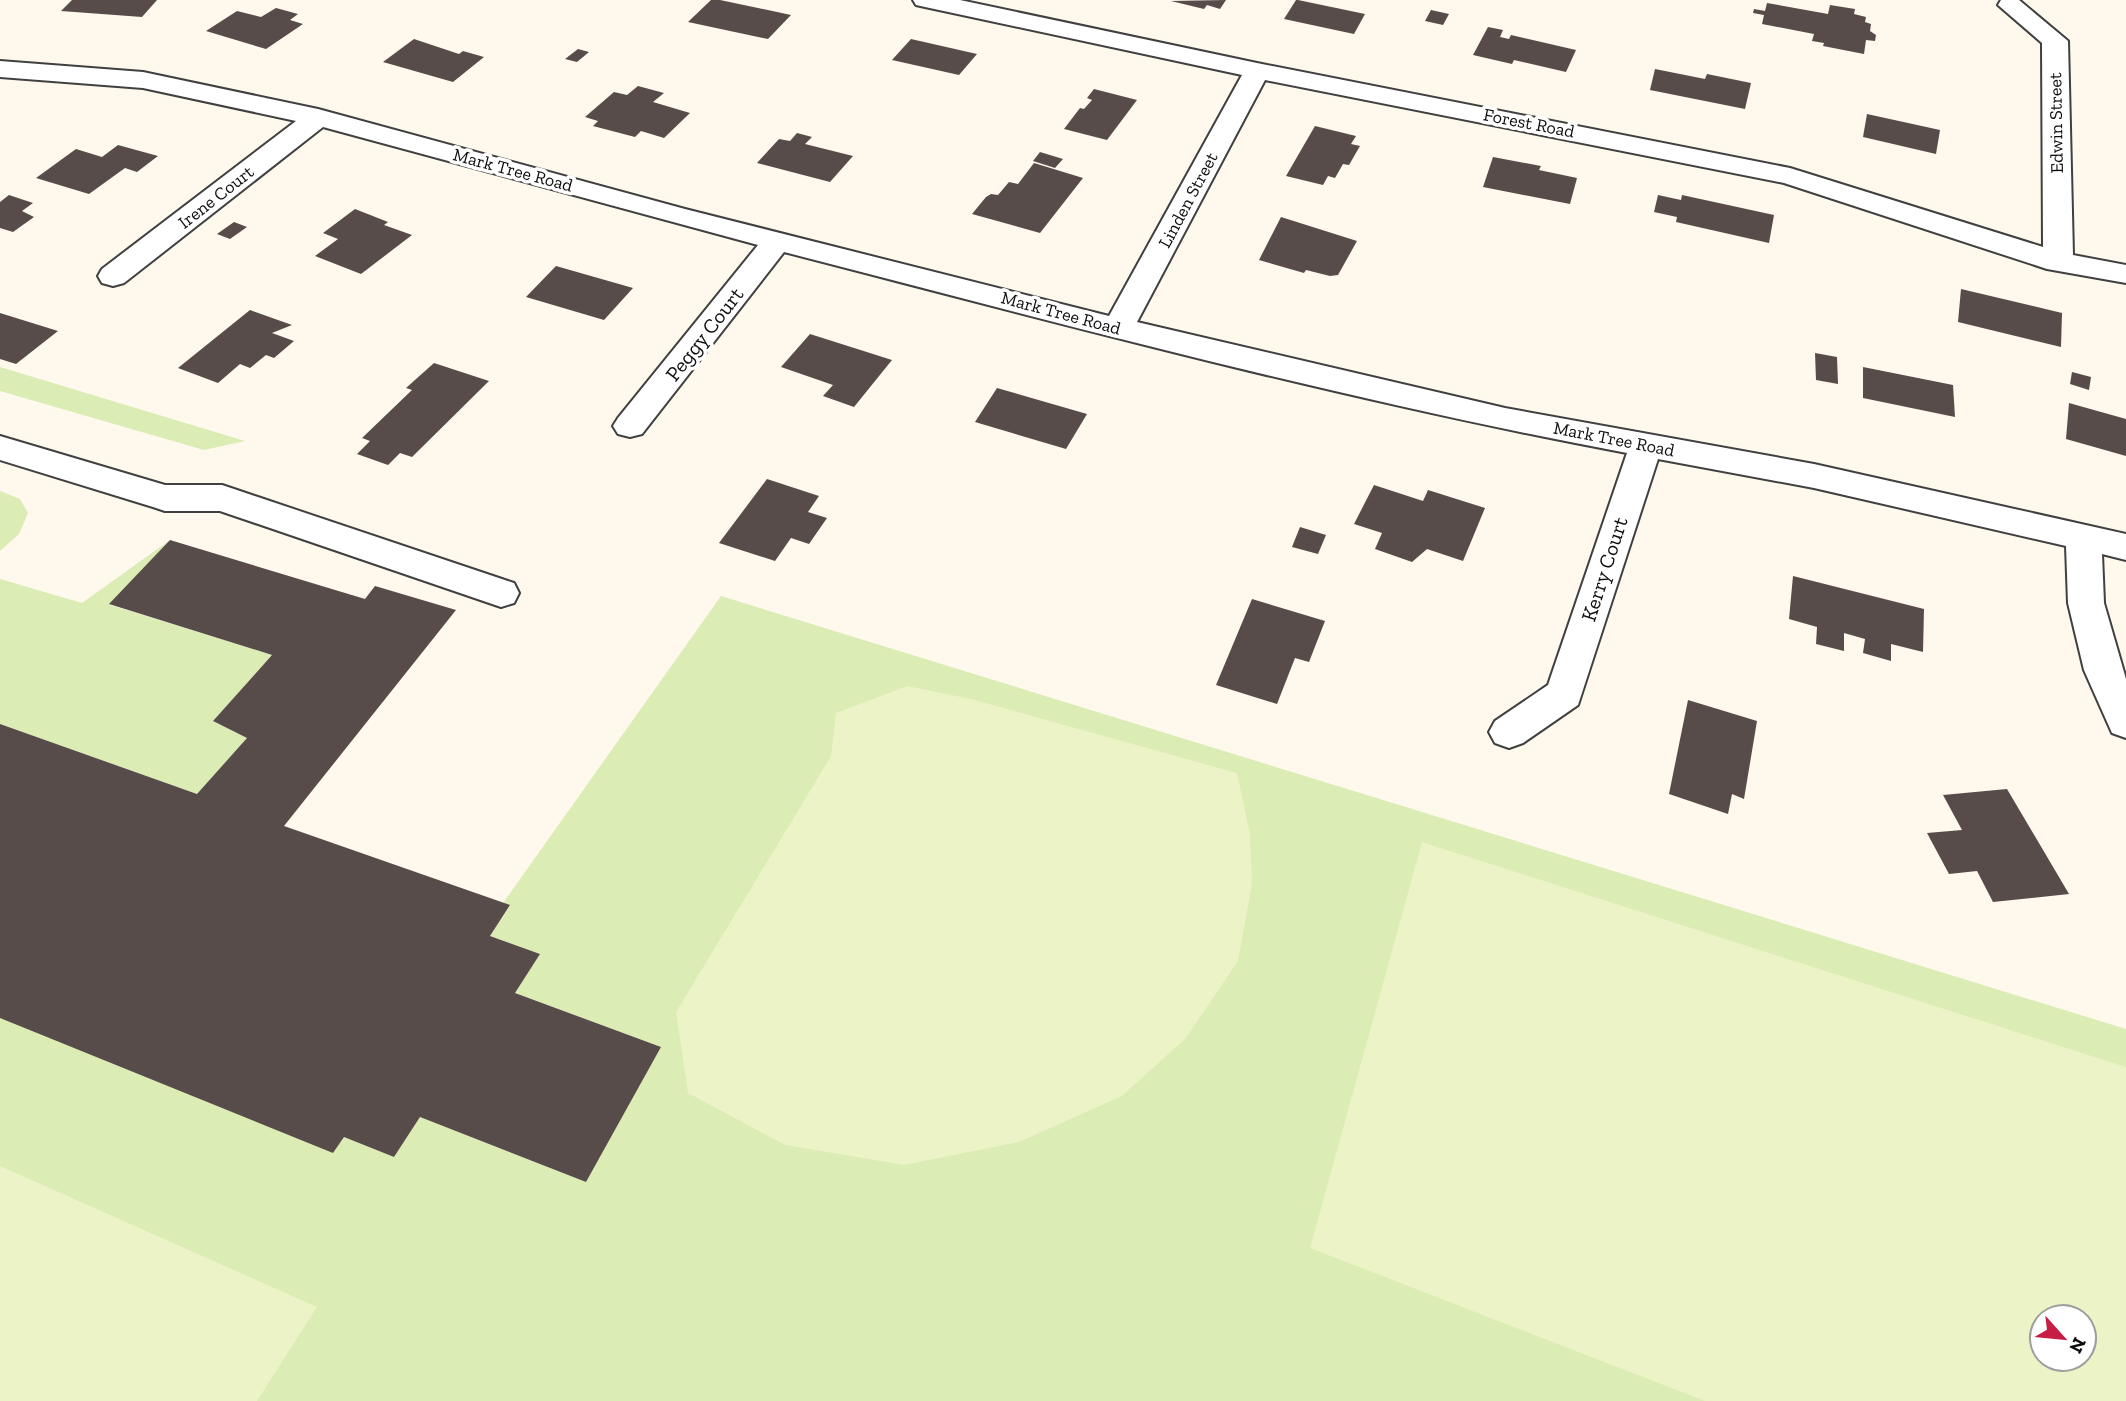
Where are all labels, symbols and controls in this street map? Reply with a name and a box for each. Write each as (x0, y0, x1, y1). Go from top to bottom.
street label: Edwin Street (2044, 72, 2068, 174)
street label: Forest Road (1482, 103, 1577, 143)
street label: Mark Tree Road (451, 143, 575, 197)
street label: Linden Street (1154, 148, 1223, 252)
street label: Irene Court (174, 160, 258, 233)
street label: Peggy Court (660, 282, 749, 386)
street label: Mark Tree Road (999, 286, 1123, 340)
street label: Mark Tree Road (1551, 416, 1677, 462)
street label: Kerry Court (1575, 513, 1633, 624)
north arrow (2028, 1303, 2098, 1373)
text: N (2064, 1334, 2091, 1357)

